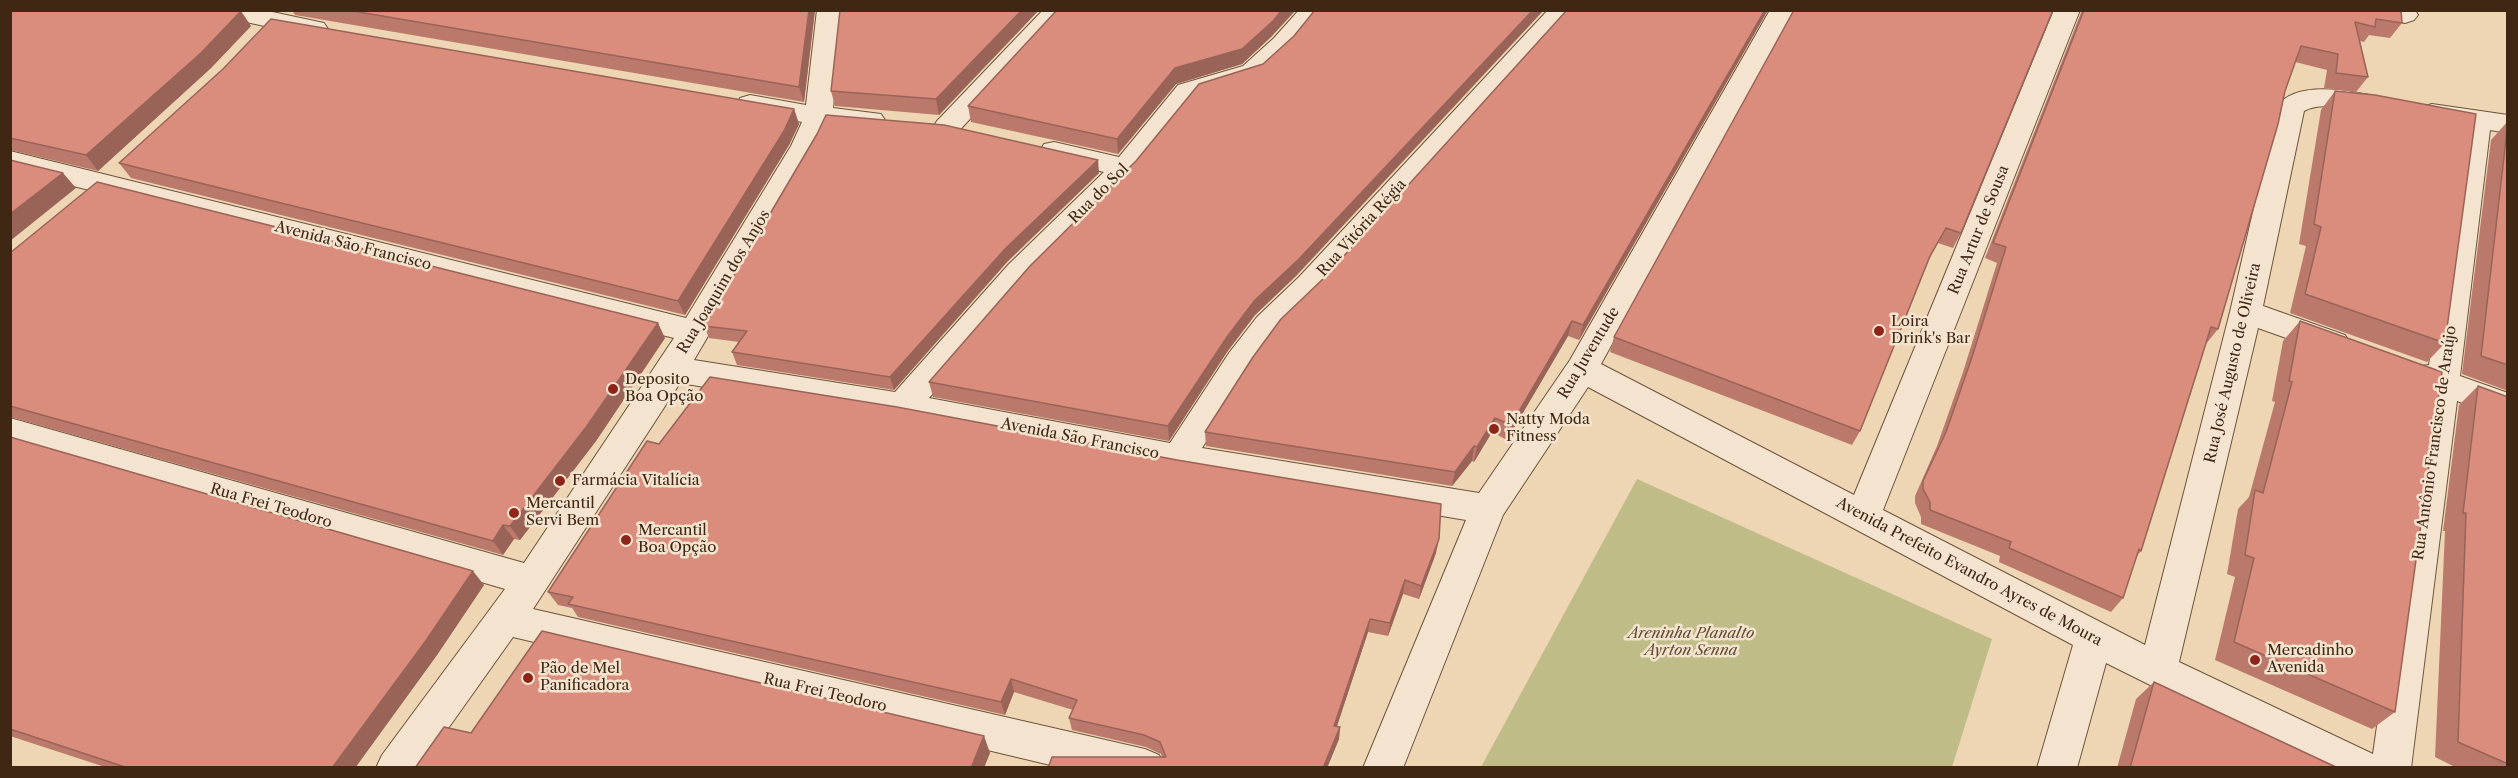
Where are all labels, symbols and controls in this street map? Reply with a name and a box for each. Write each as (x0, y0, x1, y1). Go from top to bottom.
street label: Rua do Sol (1065, 160, 1133, 228)
street label: Rua Artur de Sousa (1945, 163, 2013, 297)
street label: Rua Vitória Régia (1314, 176, 1410, 280)
street label: Rua Joaquim dos Anjos (674, 207, 774, 357)
street label: Avenida São Francisco (273, 218, 433, 274)
street label: Rua José Augusto de Oliveira (2201, 261, 2265, 465)
street label: Rua Juventude (1555, 304, 1623, 402)
place label: Loira Drink's Bar (1891, 313, 1970, 348)
marker: Loira Drink's Bar (1872, 324, 1886, 338)
street label: Rua Antônio Francisco de Araújo (2410, 324, 2460, 562)
place label: Deposito Boa Opção (625, 371, 703, 406)
marker: Deposito Boa Opção (606, 382, 620, 396)
place label: Natty Moda Fitness (1506, 411, 1590, 446)
street label: Avenida São Francisco (999, 415, 1161, 463)
marker: Natty Moda Fitness (1487, 422, 1501, 436)
place label: Farmácia Vitalícia (572, 472, 700, 490)
marker: Farmácia Vitalícia (553, 474, 567, 488)
street label: Rua Frei Teodoro (208, 480, 334, 532)
street label: Avenida Prefeito Evandro Ayres de Moura (1833, 494, 2105, 650)
place label: Mercantil Servi Bem (526, 495, 599, 530)
marker: Mercantil Servi Bem (507, 506, 521, 520)
place label: Mercantil Boa Opção (638, 522, 716, 557)
marker: Mercantil Boa Opção (619, 533, 633, 547)
park label: Areninha Planalto Ayrton Senna (1628, 625, 1754, 660)
place label: Mercadinho Avenida (2267, 642, 2354, 677)
marker: Mercadinho Avenida (2248, 653, 2262, 667)
place label: Pão de Mel Panificadora (540, 660, 629, 695)
street label: Rua Frei Teodoro (762, 670, 888, 716)
marker: Pão de Mel Panificadora (521, 671, 535, 685)

